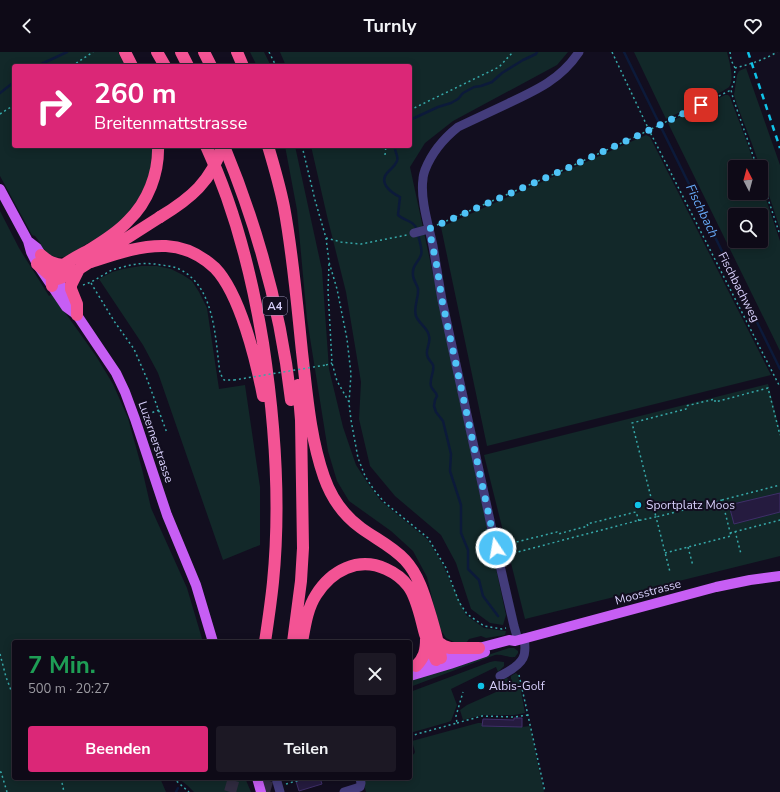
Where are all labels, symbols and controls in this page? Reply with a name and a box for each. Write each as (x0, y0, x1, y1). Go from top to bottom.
text: Turnly (364, 14, 416, 38)
icon: back (16, 15, 38, 37)
icon: heart (742, 15, 764, 37)
text: 260 m (94, 75, 177, 113)
icon: right (28, 80, 80, 132)
pin (684, 88, 718, 122)
icon: arrive (690, 94, 712, 116)
text: Breitenmattstrasse (94, 111, 247, 135)
north arrow (728, 160, 768, 200)
map controls (728, 160, 768, 248)
water label: Fischbach (681, 181, 723, 241)
button: search (728, 208, 768, 248)
street label: Fischbachweg (714, 249, 764, 325)
road number: A4 (263, 297, 287, 315)
street label: Luzernerstrasse (135, 399, 177, 485)
place label: Sportplatz Moos (646, 497, 735, 513)
marker: Sportplatz Moos (633, 500, 643, 510)
position arrow (475, 527, 517, 569)
street label: Moosstrasse (613, 575, 683, 609)
text: 7 Min. (28, 649, 96, 681)
button: close (354, 653, 396, 695)
place label: Albis-Golf (489, 678, 546, 694)
text: 500 m · 20:27 (28, 680, 110, 698)
marker: Albis-Golf (476, 681, 486, 691)
button: Beenden (28, 726, 208, 772)
button: Teilen (216, 726, 396, 772)

